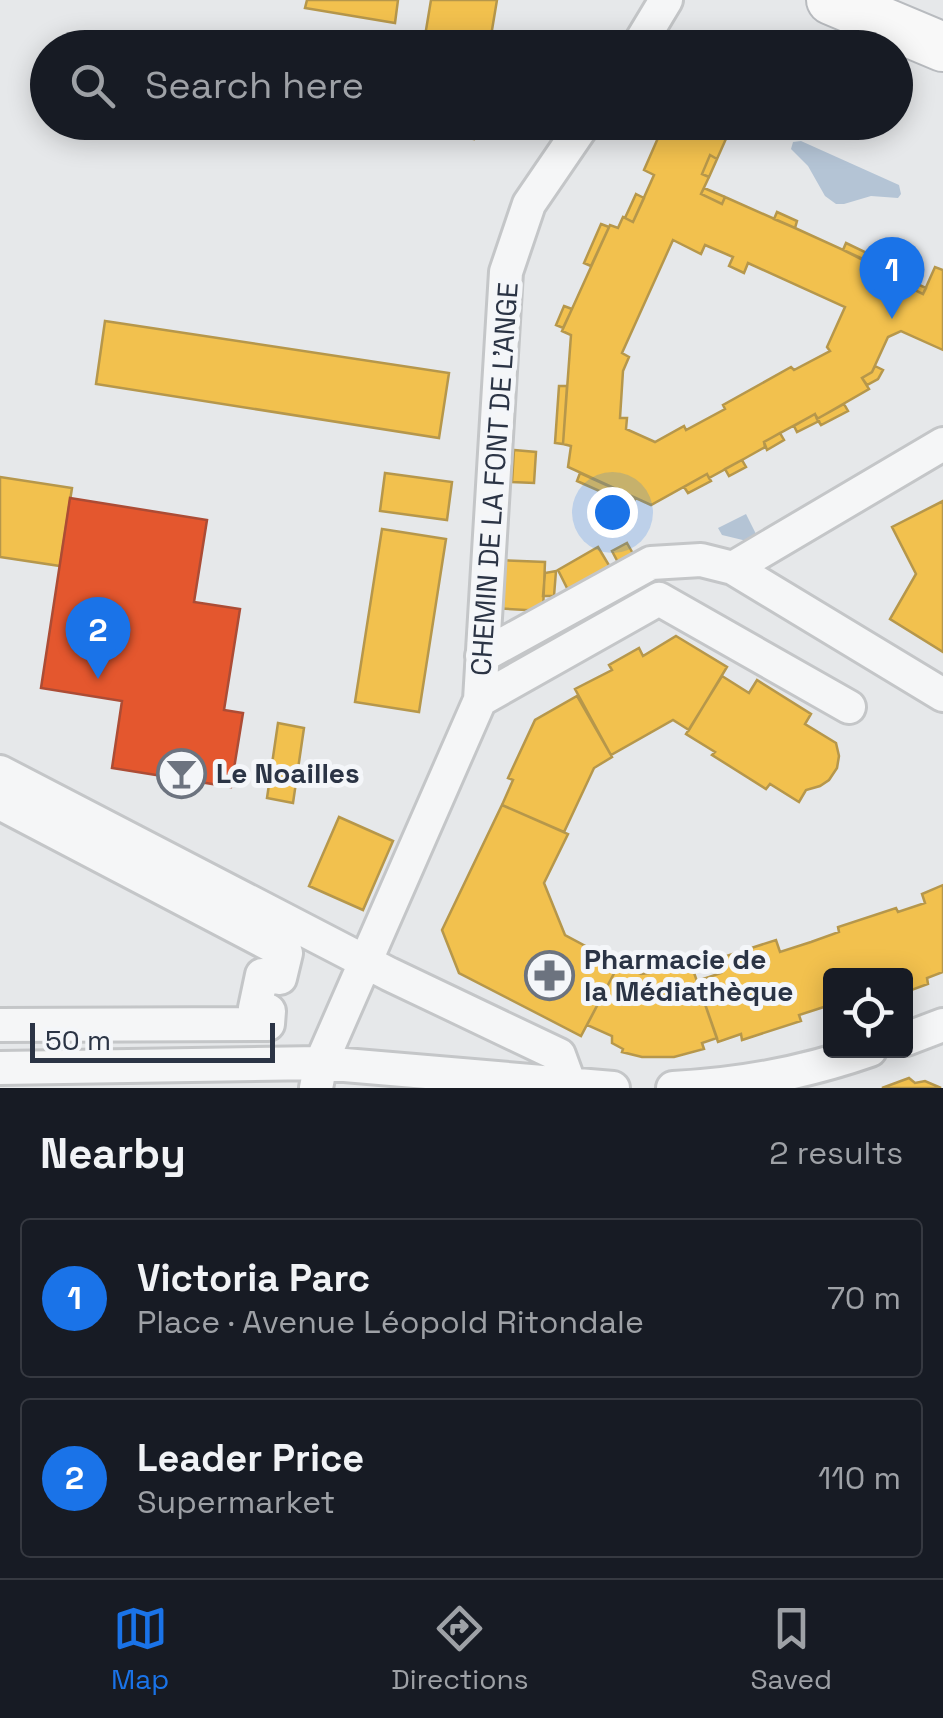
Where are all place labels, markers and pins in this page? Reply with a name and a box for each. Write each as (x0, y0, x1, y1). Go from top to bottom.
pin: 1 (860, 236, 924, 319)
pin: 2 (66, 596, 130, 679)
bar icon: Le Noailles (155, 747, 207, 799)
place label: Le Noailles (216, 755, 360, 791)
place label: Pharmacie de la Médiathèque (584, 941, 794, 1009)
pharmacy icon: Pharmacie de la Médiathèque (523, 949, 575, 1001)

